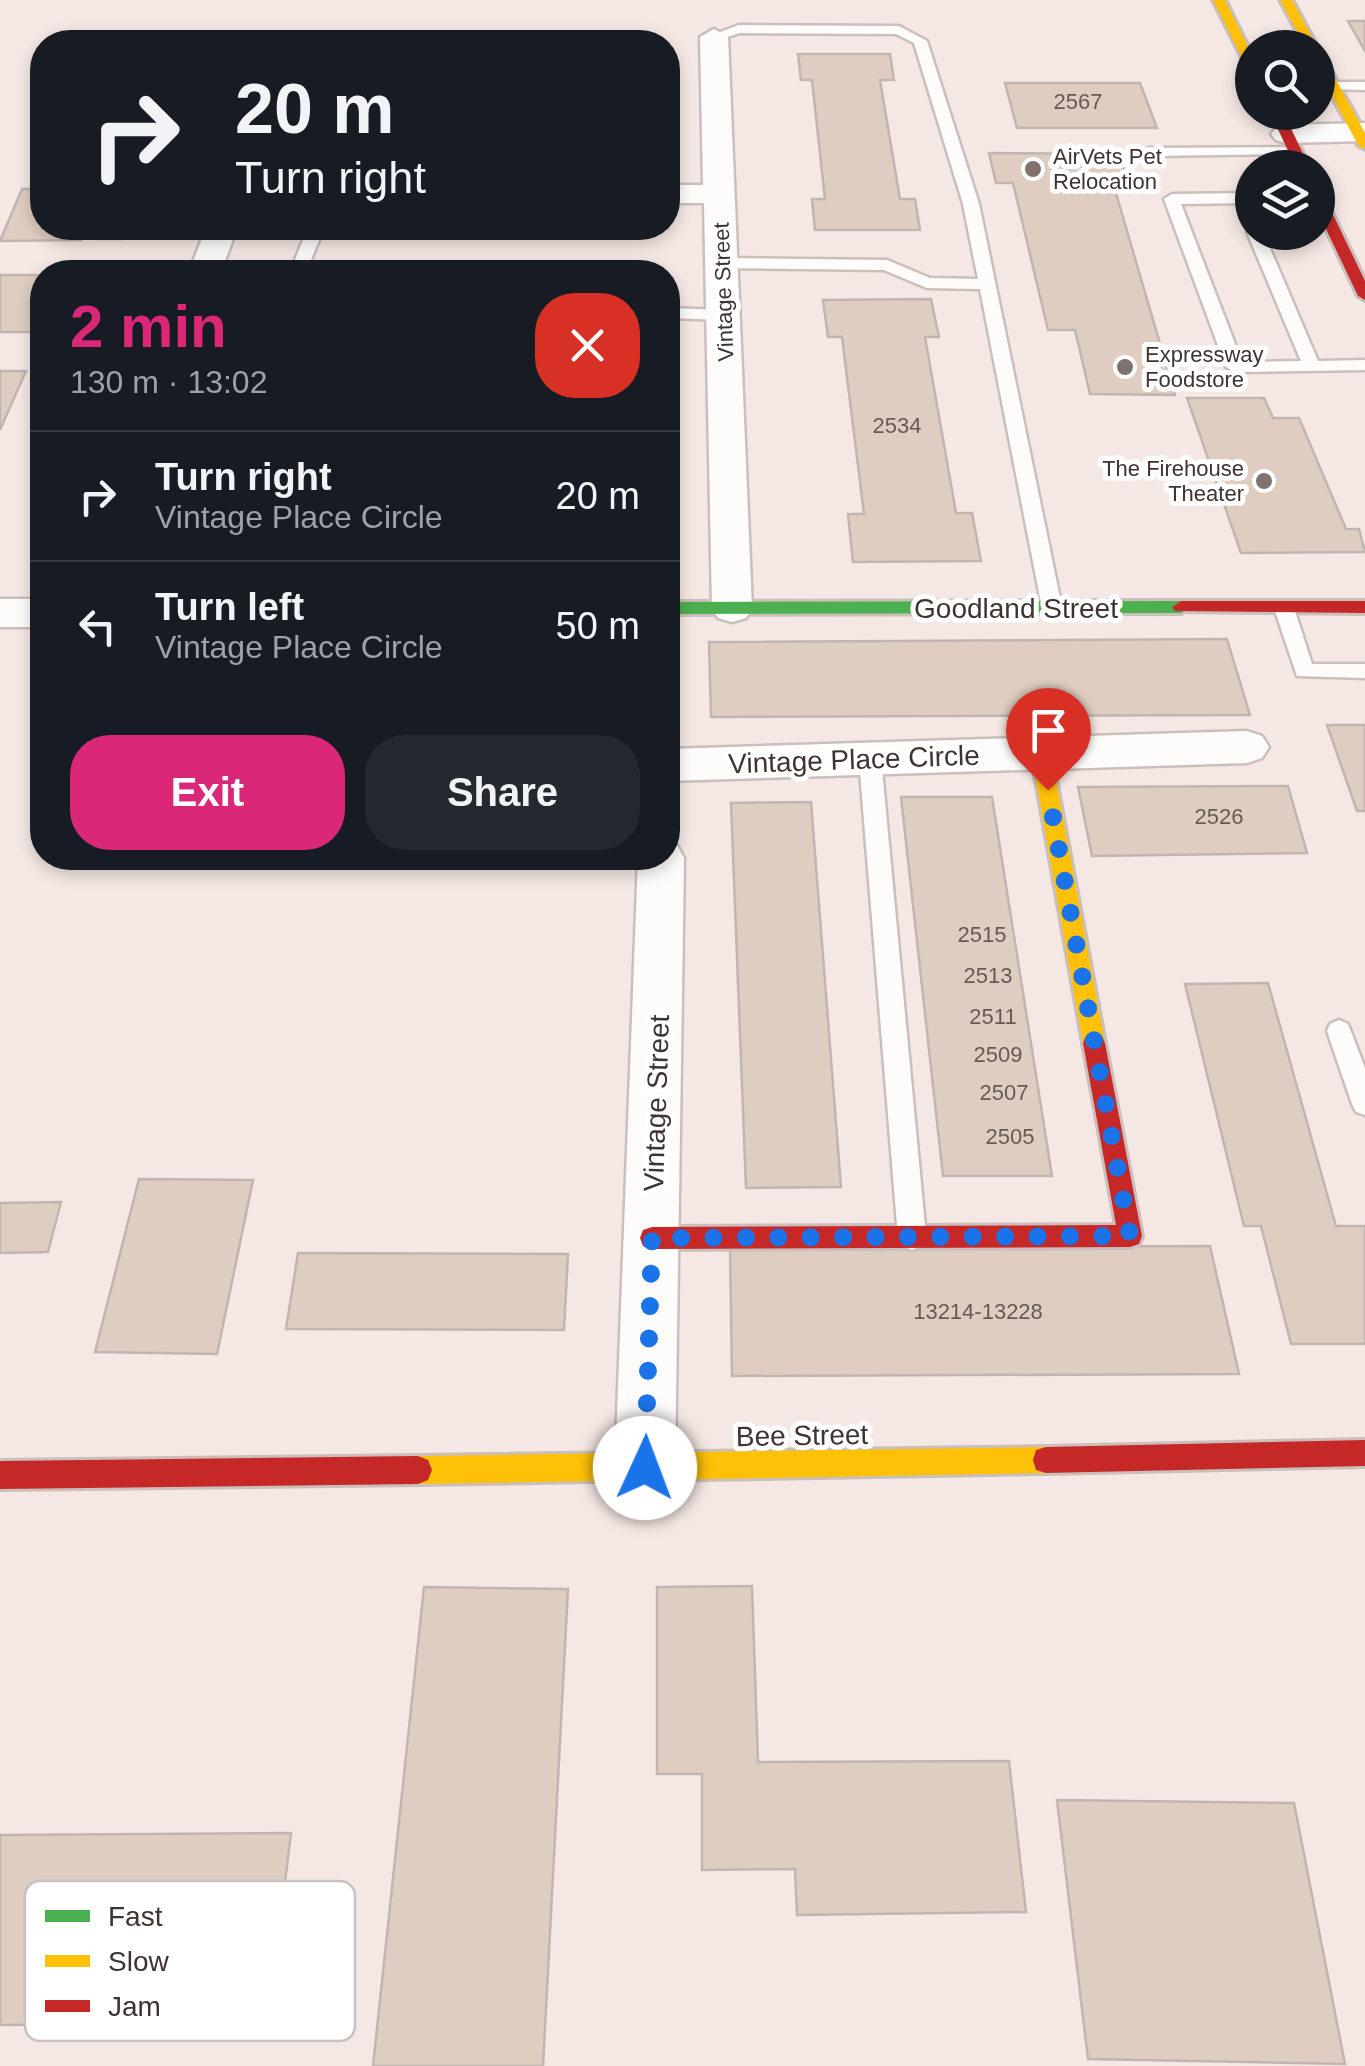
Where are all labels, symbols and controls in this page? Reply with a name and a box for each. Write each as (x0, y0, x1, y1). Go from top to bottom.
map controls (1235, 30, 1335, 250)
button: search (1235, 30, 1335, 130)
icon: right (70, 70, 200, 200)
text: 20 m (235, 70, 395, 148)
house number: 2567 (1054, 89, 1102, 114)
place label: AirVets Pet Relocation (1053, 144, 1162, 194)
button: layers (1235, 150, 1335, 250)
text: Turn right (235, 152, 426, 203)
marker: AirVets Pet Relocation (1022, 158, 1044, 180)
street label: Vintage Street (709, 222, 738, 362)
text: 2 min (70, 293, 227, 360)
button: close (535, 293, 640, 398)
place label: Expressway Foodstore (1145, 342, 1264, 392)
marker: Expressway Foodstore (1114, 356, 1136, 378)
text: 130 m · 13:02 (70, 364, 267, 400)
house number: 2534 (873, 413, 921, 438)
text: Turn right (155, 456, 332, 498)
place label: The Firehouse Theater (1102, 456, 1244, 506)
icon: right (70, 469, 125, 524)
marker: The Firehouse Theater (1253, 470, 1275, 492)
text: 20 m (556, 475, 640, 517)
text: Vintage Place Circle (155, 499, 443, 535)
text: Turn left (155, 586, 304, 628)
street label: Goodland Street (914, 593, 1118, 624)
icon: left (70, 599, 125, 654)
text: 50 m (556, 605, 640, 647)
text: Vintage Place Circle (155, 629, 443, 665)
pin (1006, 688, 1091, 791)
icon: arrive (1021, 703, 1076, 758)
button: Exit (70, 735, 345, 850)
button: Share (365, 735, 640, 850)
street label: Vintage Place Circle (728, 740, 980, 779)
house number: 2526 (1195, 804, 1243, 829)
house number: 2515 (958, 922, 1006, 947)
house number: 2513 (964, 963, 1012, 988)
house number: 2511 (969, 1004, 1017, 1029)
street label: Vintage Street (638, 1014, 675, 1192)
house number: 2509 (974, 1042, 1022, 1067)
house number: 2507 (980, 1080, 1028, 1105)
house number: 2505 (986, 1124, 1034, 1149)
house number: 13214-13228 (913, 1299, 1043, 1324)
position arrow (593, 1416, 697, 1520)
street label: Bee Street (736, 1419, 869, 1452)
legend (25, 1881, 355, 2041)
text: Fast (108, 1901, 163, 1932)
text: Slow (108, 1946, 169, 1977)
text: Jam (108, 1991, 161, 2022)

